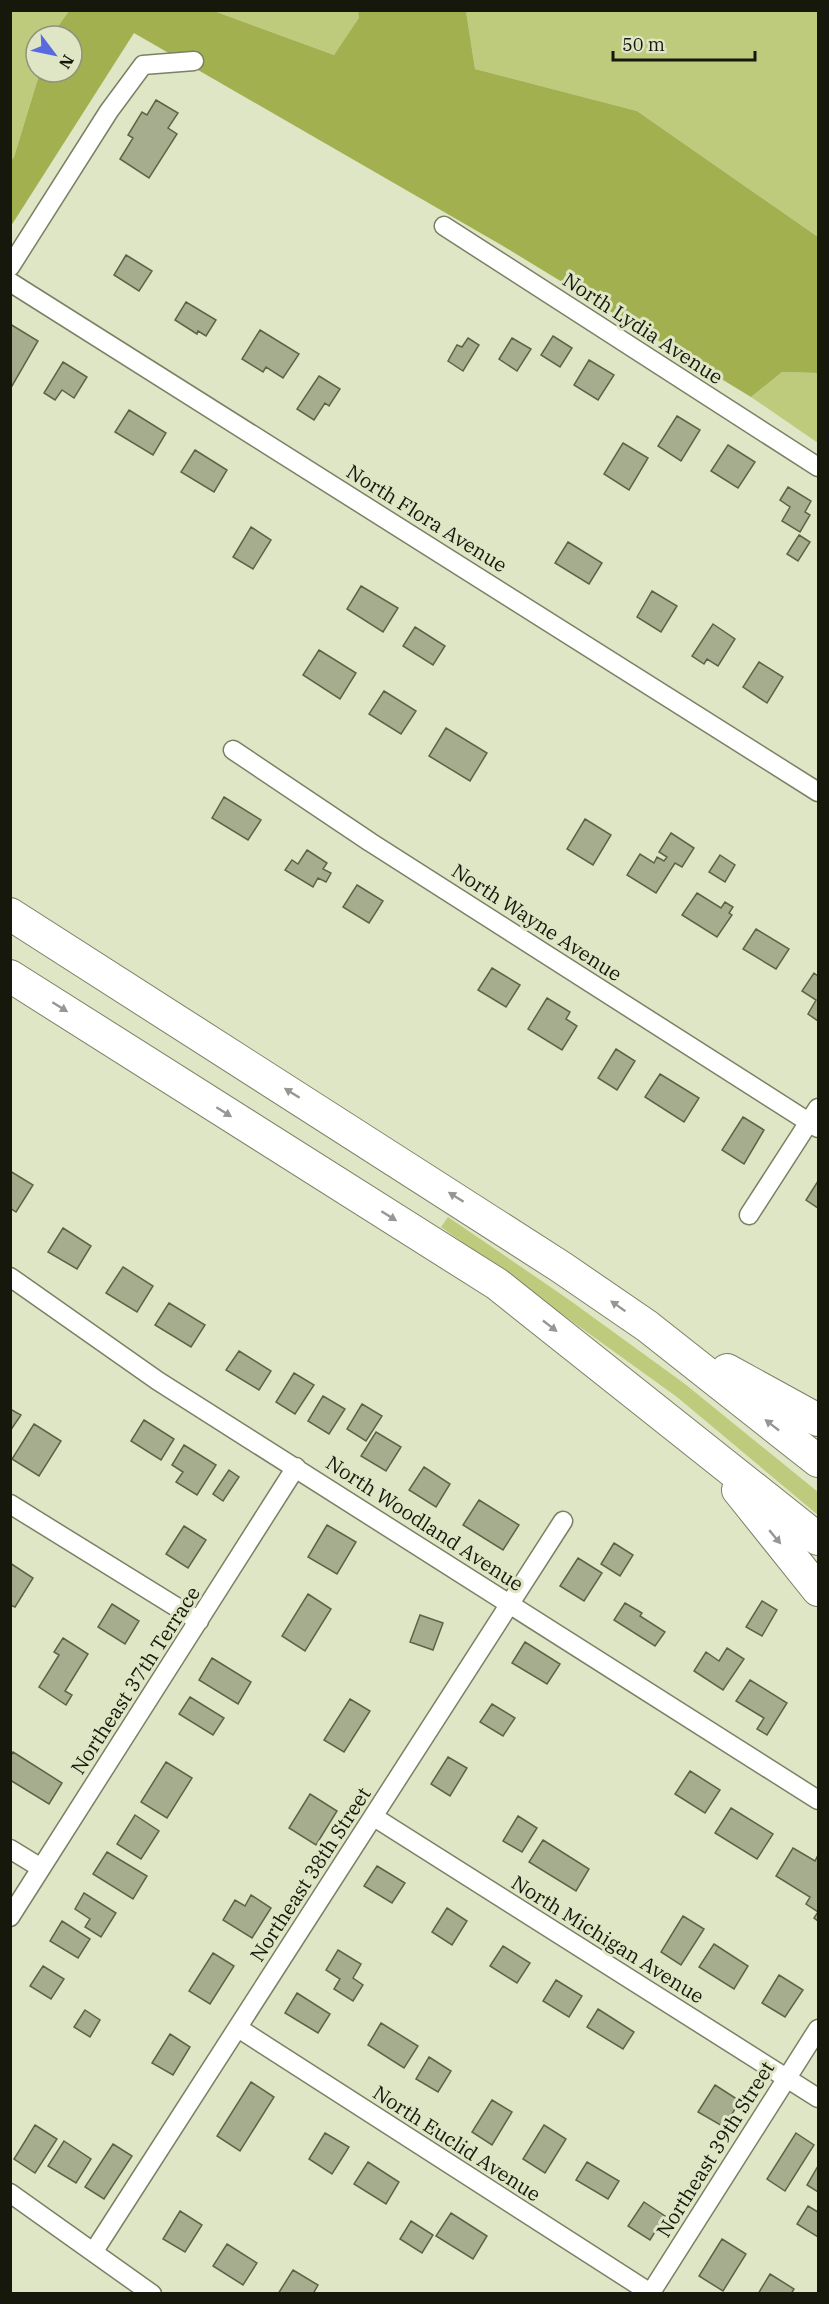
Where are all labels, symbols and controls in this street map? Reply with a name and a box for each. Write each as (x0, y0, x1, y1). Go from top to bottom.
north arrow (24, 24, 84, 84)
scale bar (613, 24, 756, 62)
text: 50 m (622, 33, 665, 56)
text: N (55, 51, 79, 73)
street label: North Lydia Avenue (558, 266, 728, 390)
street label: North Flora Avenue (342, 458, 512, 578)
street label: North Wayne Avenue (447, 857, 627, 987)
one-way arrow (52, 1001, 68, 1012)
one-way arrow (283, 1087, 300, 1098)
one-way arrow (216, 1106, 233, 1117)
one-way arrow (448, 1192, 464, 1203)
one-way arrow (381, 1210, 397, 1221)
one-way arrow (610, 1300, 626, 1312)
one-way arrow (542, 1320, 558, 1333)
one-way arrow (765, 1419, 780, 1431)
street label: North Woodland Avenue (321, 1449, 529, 1597)
one-way arrow (768, 1529, 781, 1544)
street label: Northeast 37th Terrace (64, 1581, 206, 1779)
street label: Northeast 38th Street (243, 1782, 377, 1966)
street label: North Michigan Avenue (507, 1869, 709, 2009)
street label: Northeast 39th Street (650, 2056, 780, 2242)
street label: North Euclid Avenue (368, 2079, 546, 2207)

